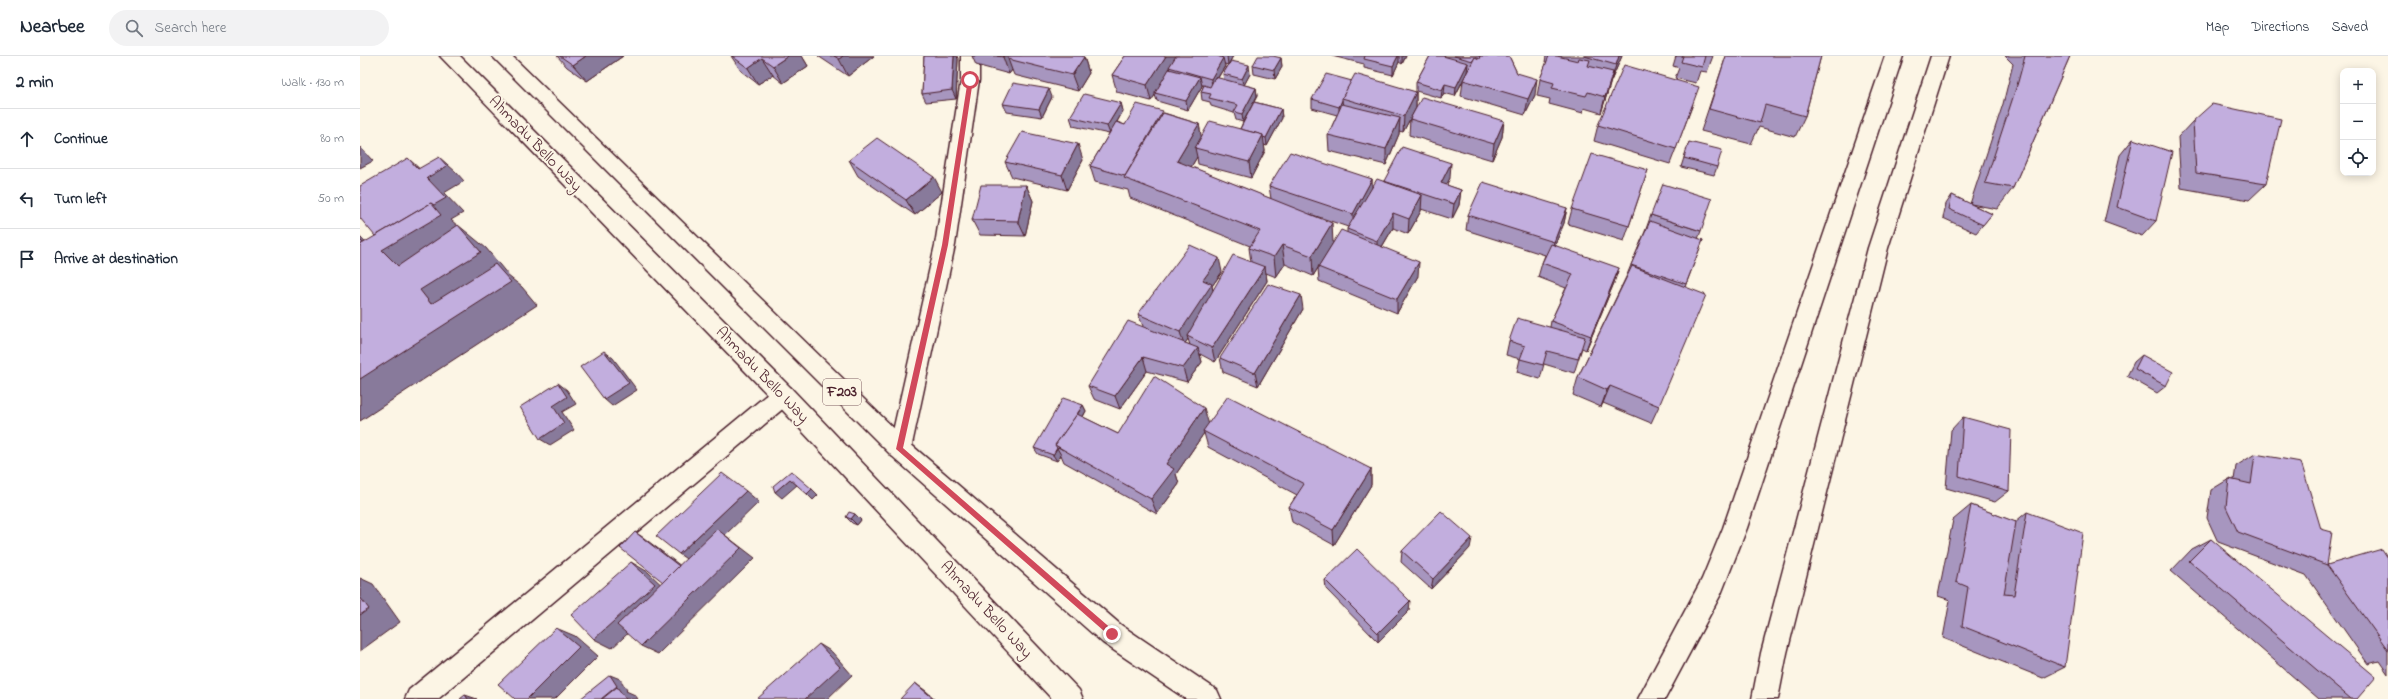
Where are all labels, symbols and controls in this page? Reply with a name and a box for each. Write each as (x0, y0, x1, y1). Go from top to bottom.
search box (109, 10, 389, 46)
text: Nearbee (20, 14, 85, 41)
icon: search (123, 17, 145, 39)
text: Search here (155, 17, 226, 39)
text: Map (2206, 17, 2229, 38)
text: Directions (2251, 17, 2309, 38)
text: Saved (2331, 17, 2368, 38)
map controls (2340, 68, 2376, 176)
button: + (2340, 68, 2376, 104)
text: 2 min (16, 70, 53, 95)
route start (961, 71, 979, 89)
text: Walk · 130 m (281, 73, 344, 92)
street label: Ahmadu Bello Way (483, 90, 588, 198)
button: − (2340, 104, 2376, 140)
icon: ahead (16, 128, 38, 150)
text: Continue (54, 128, 108, 150)
text: 80 m (320, 129, 344, 148)
button: locate (2340, 140, 2376, 176)
icon: left (16, 188, 38, 210)
text: Turn left (54, 188, 107, 210)
text: 50 m (318, 189, 344, 208)
icon: arrive (16, 248, 38, 270)
text: Arrive at destination (54, 248, 178, 270)
street label: Ahmadu Bello Way (710, 321, 815, 429)
road number: F203 (823, 379, 861, 405)
street label: Ahmadu Bello Way (934, 556, 1038, 664)
route end (1103, 625, 1121, 643)

